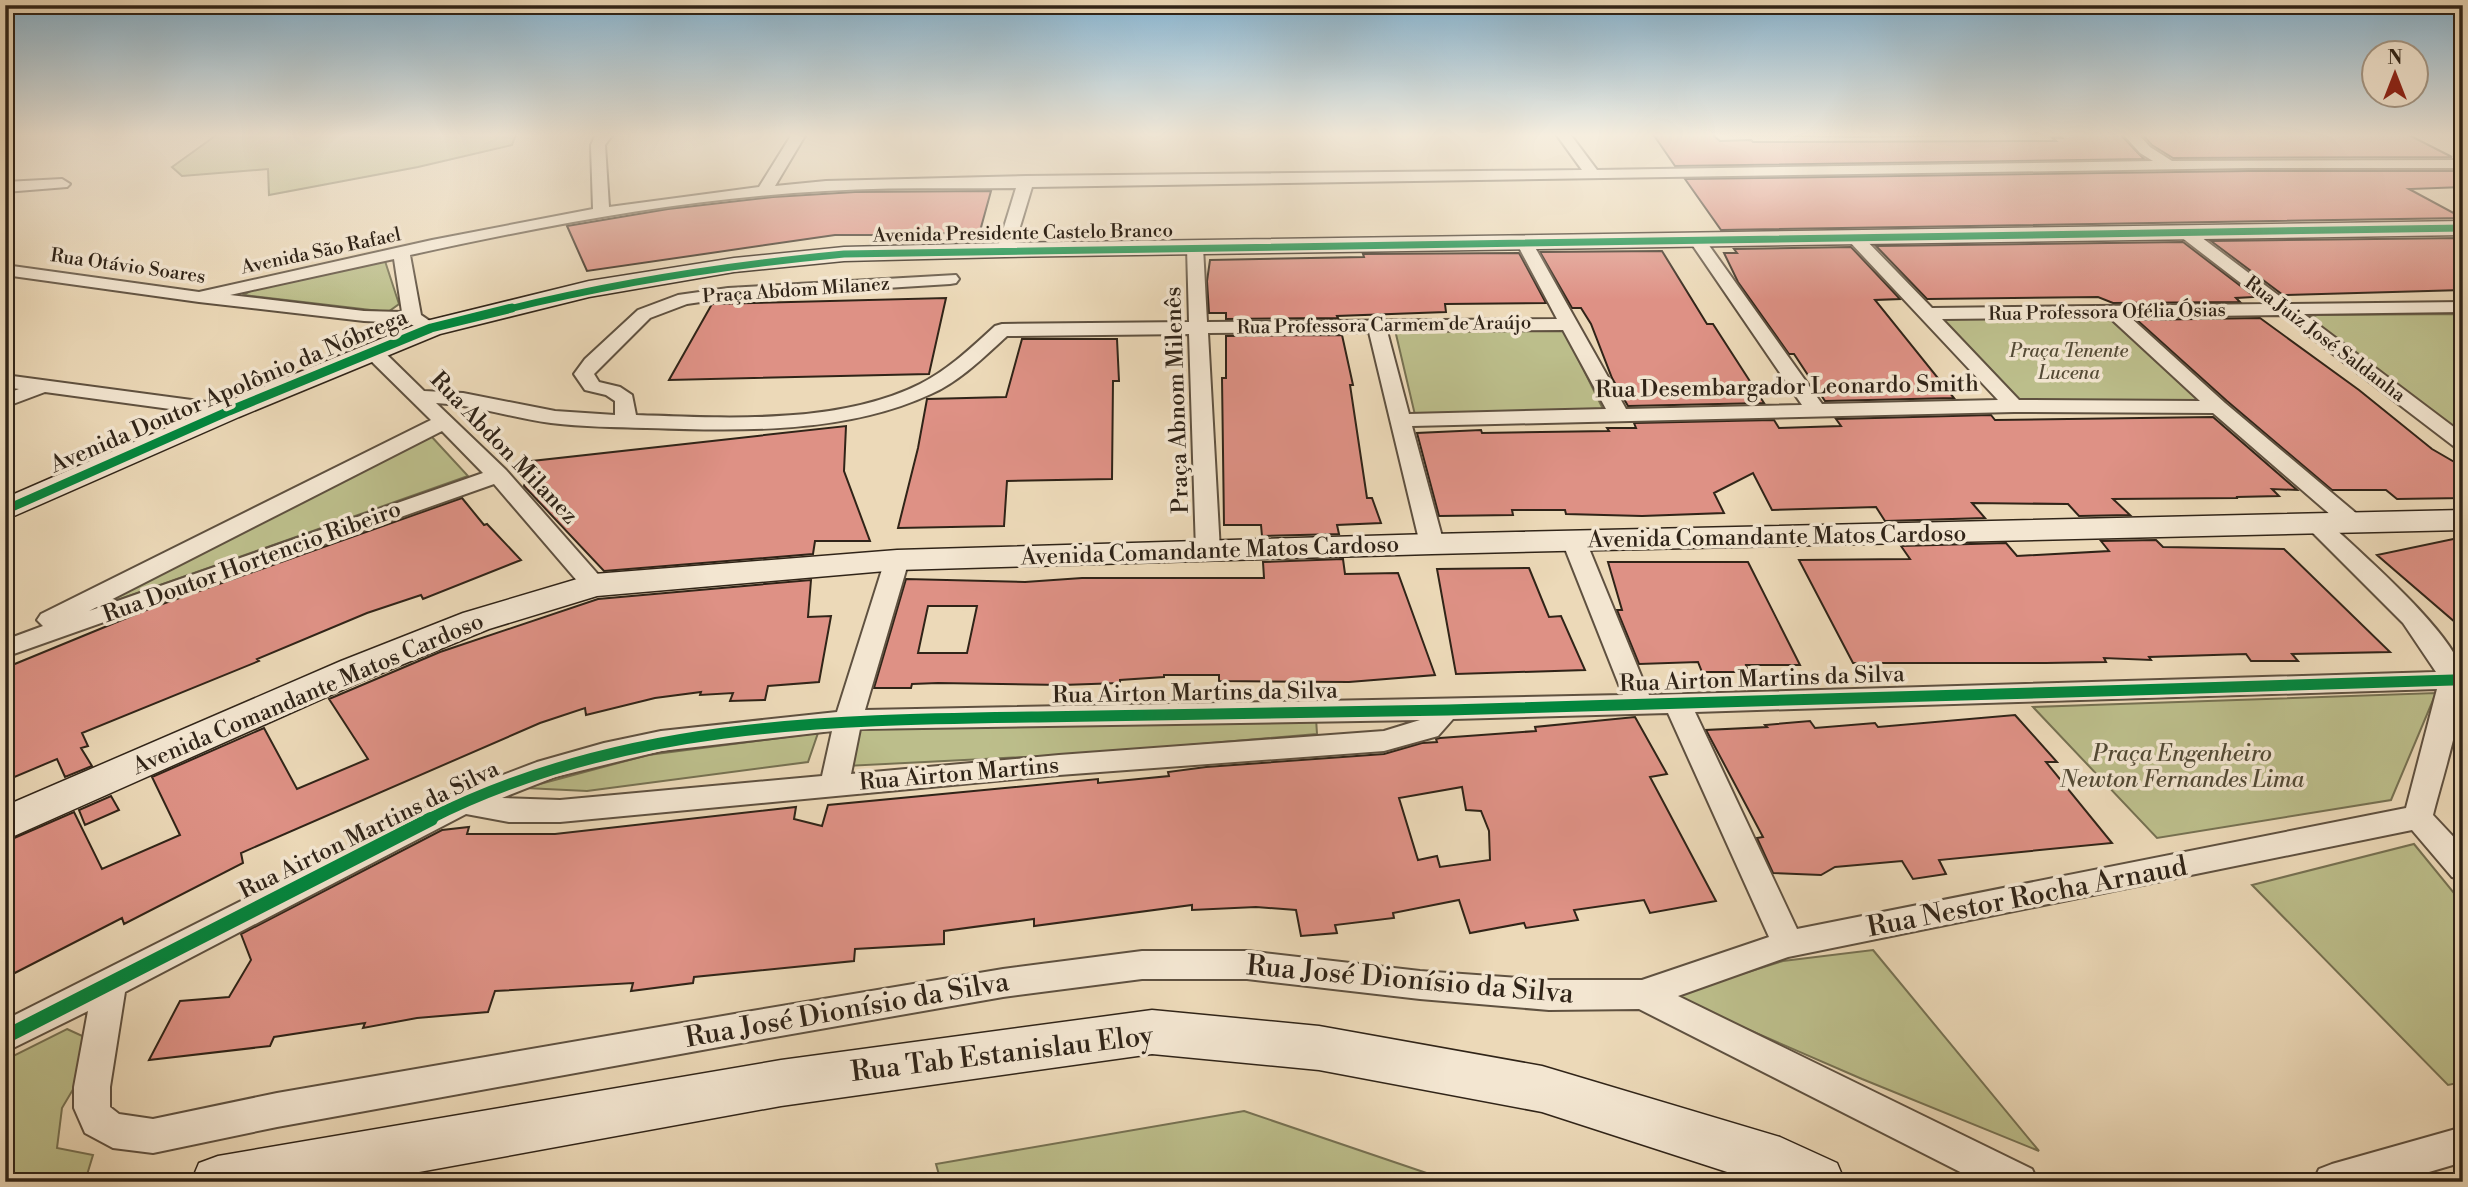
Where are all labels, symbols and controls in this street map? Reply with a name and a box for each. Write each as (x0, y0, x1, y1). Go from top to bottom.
north arrow (2360, 38, 2430, 108)
text: N (2387, 46, 2403, 70)
street label: Avenida Presidente Castelo Branco (872, 218, 1173, 248)
street label: Avenida São Rafael (238, 222, 403, 280)
street label: Rua Otávio Soares (49, 243, 207, 289)
street label: Praça Abdom Milanez (702, 271, 890, 309)
street label: Rua Juiz José Saldanha (2240, 271, 2410, 408)
street label: Praça Abnom Milenês (1159, 286, 1195, 514)
street label: Rua Professora Ofélia Ósias (1988, 297, 2226, 326)
street label: Avenida Doutor Apolônio da Nóbrega (45, 303, 412, 480)
street label: Rua Professora Carmem de Araújo (1236, 310, 1532, 340)
park label: Praça Tenente Lucena (2009, 339, 2129, 385)
street label: Rua Abdon Milanez (424, 366, 584, 530)
street label: Rua Desembargador Leonardo Smith (1595, 370, 1979, 404)
street label: Rua Doutor Hortencio Ribeiro (99, 495, 405, 629)
street label: Avenida Comandante Matos Cardoso (1586, 520, 1967, 554)
street label: Avenida Comandante Matos Cardoso (1019, 530, 1400, 572)
street label: Avenida Comandante Matos Cardoso (127, 607, 488, 781)
street label: Rua Airton Martins da Silva (1619, 660, 1906, 698)
street label: Rua Airton Martins da Silva (1052, 677, 1338, 709)
park label: Praça Engenheiro Newton Fernandes Lima (2059, 740, 2305, 794)
street label: Rua Airton Martins (858, 751, 1060, 797)
street label: Rua Airton Martins da Silva (235, 755, 504, 905)
street label: Rua Nestor Rocha Arnaud (1864, 849, 2190, 945)
street label: Rua José Dionísio da Silva (1245, 948, 1576, 1012)
street label: Rua José Dionísio da Silva (682, 964, 1013, 1056)
street label: Rua Tab Estanislau Eloy (849, 1018, 1156, 1090)

